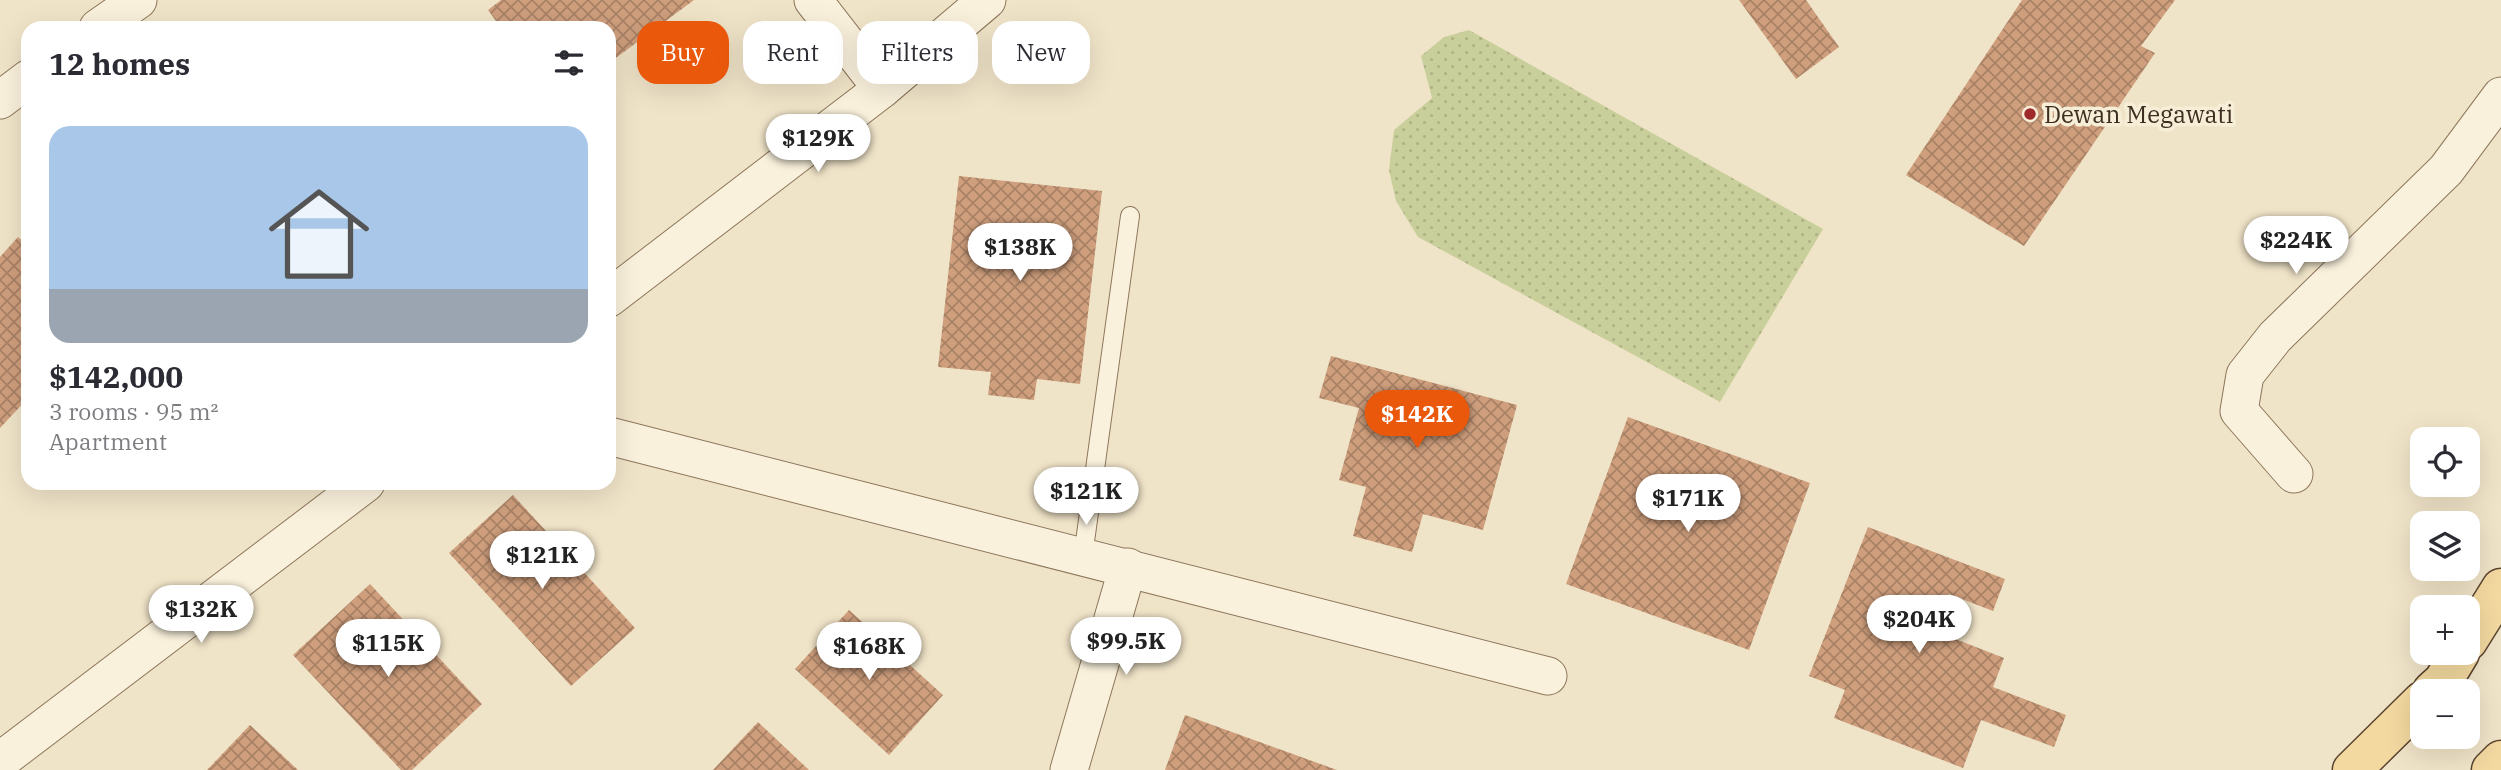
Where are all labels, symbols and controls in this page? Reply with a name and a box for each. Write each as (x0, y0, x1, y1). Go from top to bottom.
chip: Buy (637, 21, 729, 84)
chip: Rent (743, 21, 843, 84)
chip: Filters (857, 21, 978, 84)
chip: New (992, 21, 1090, 84)
text: 12 homes (49, 44, 190, 83)
icon: filters (550, 44, 588, 82)
place label: Dewan Megawati (2044, 98, 2233, 130)
marker: Dewan Megawati (2022, 106, 2038, 122)
pin: $129K (769, 114, 867, 174)
text: $129K (782, 122, 854, 152)
icon: home (256, 171, 382, 297)
pin: $224K (2247, 216, 2345, 276)
pin: $138K (971, 224, 1069, 283)
text: $224K (2260, 224, 2332, 254)
text: $138K (984, 231, 1056, 261)
text: $142,000 (49, 357, 183, 396)
pin: $142K (1368, 391, 1466, 450)
text: 3 rooms · 95 m² (49, 396, 219, 426)
text: $142K (1381, 398, 1453, 428)
text: Apartment (49, 426, 167, 456)
map controls (2410, 427, 2480, 749)
button: locate (2410, 427, 2480, 497)
pin: $121K (1037, 468, 1135, 527)
text: $121K (1050, 475, 1122, 505)
pin: $171K (1639, 475, 1737, 534)
text: $171K (1652, 482, 1724, 512)
button: layers (2410, 511, 2480, 581)
pin: $121K (493, 532, 591, 591)
text: $121K (506, 539, 578, 569)
pin: $132K (152, 586, 250, 645)
text: $132K (165, 593, 237, 623)
button: + (2410, 595, 2480, 665)
pin: $204K (1870, 596, 1968, 655)
text: $204K (1883, 603, 1955, 633)
pin: $99.5K (1069, 618, 1183, 677)
pin: $115K (339, 620, 437, 679)
pin: $168K (820, 622, 918, 682)
text: $99.5K (1086, 625, 1166, 655)
text: $115K (352, 627, 424, 657)
text: $168K (833, 630, 905, 660)
button: − (2410, 679, 2480, 749)

